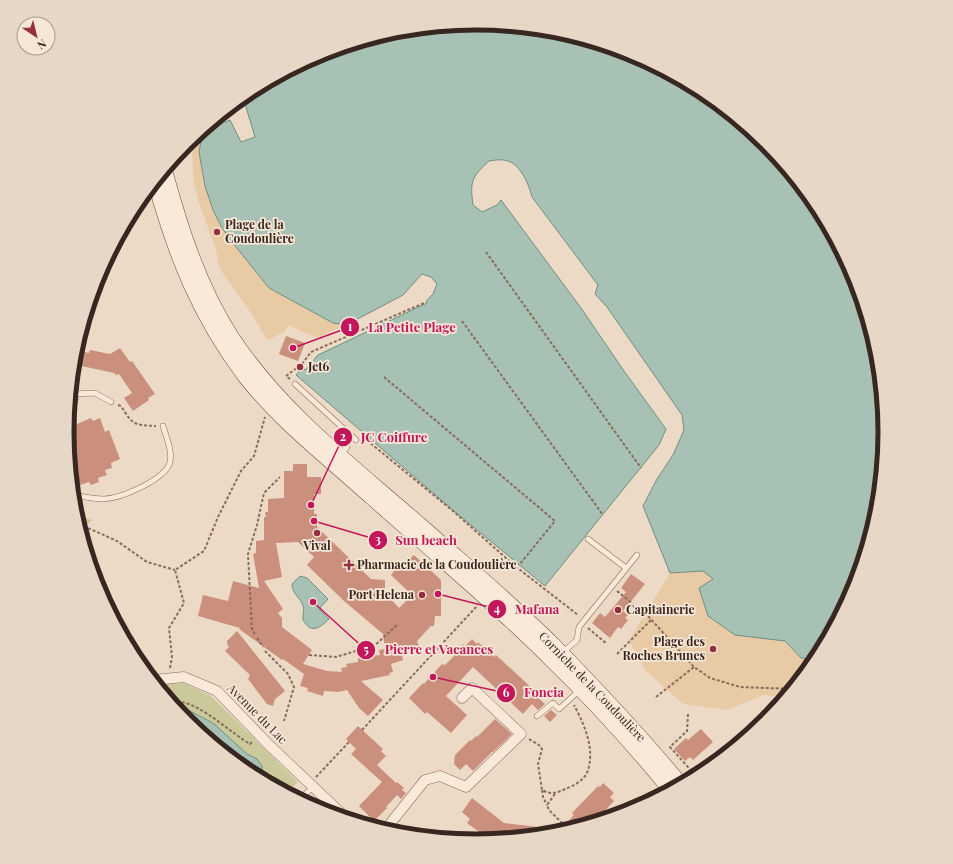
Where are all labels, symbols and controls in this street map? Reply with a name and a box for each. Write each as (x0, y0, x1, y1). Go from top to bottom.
north arrow (16, 16, 56, 56)
text: N (34, 36, 50, 53)
place label: Plage de la Coudoulière (225, 216, 294, 246)
marker: Plage de la Coudoulière (212, 227, 222, 237)
callout: La Petite Plage (340, 315, 464, 340)
text: 1 (348, 318, 353, 334)
text: La Petite Plage (368, 318, 456, 335)
place label: Jet6 (307, 358, 329, 374)
marker: Jet6 (295, 362, 305, 372)
callout: JC Coiffure (333, 425, 436, 450)
text: 2 (340, 428, 346, 444)
text: JC Coiffure (360, 428, 428, 445)
callout: Sun beach (368, 527, 465, 552)
marker: Vival (312, 528, 322, 538)
text: 3 (375, 531, 381, 547)
text: Sun beach (395, 531, 457, 548)
place label: Vival (302, 537, 331, 553)
place label: Pharmacie de la Coudoulière (357, 556, 517, 572)
marker: Pharmacie de la Coudoulière (344, 560, 354, 570)
place label: Port Helena (349, 586, 415, 602)
marker: Port Helena (417, 590, 427, 600)
callout: Mafana (487, 597, 567, 622)
text: 4 (494, 600, 500, 616)
text: Mafana (515, 600, 560, 617)
place label: Capitainerie (626, 601, 695, 617)
marker: Capitainerie (613, 605, 623, 615)
street label: Corniche de la Coudoulière (536, 628, 650, 745)
place label: Plage des Roches Brunes (622, 633, 705, 663)
callout: Pierre et Vacances (356, 637, 501, 662)
text: Pierre et Vacances (385, 640, 493, 657)
text: 5 (363, 641, 369, 657)
marker: Plage des Roches Brunes (708, 644, 718, 654)
street label: Avenue du Lac (224, 679, 291, 747)
callout: Foncia (496, 680, 572, 705)
text: Foncia (524, 683, 564, 700)
text: 6 (503, 684, 510, 700)

